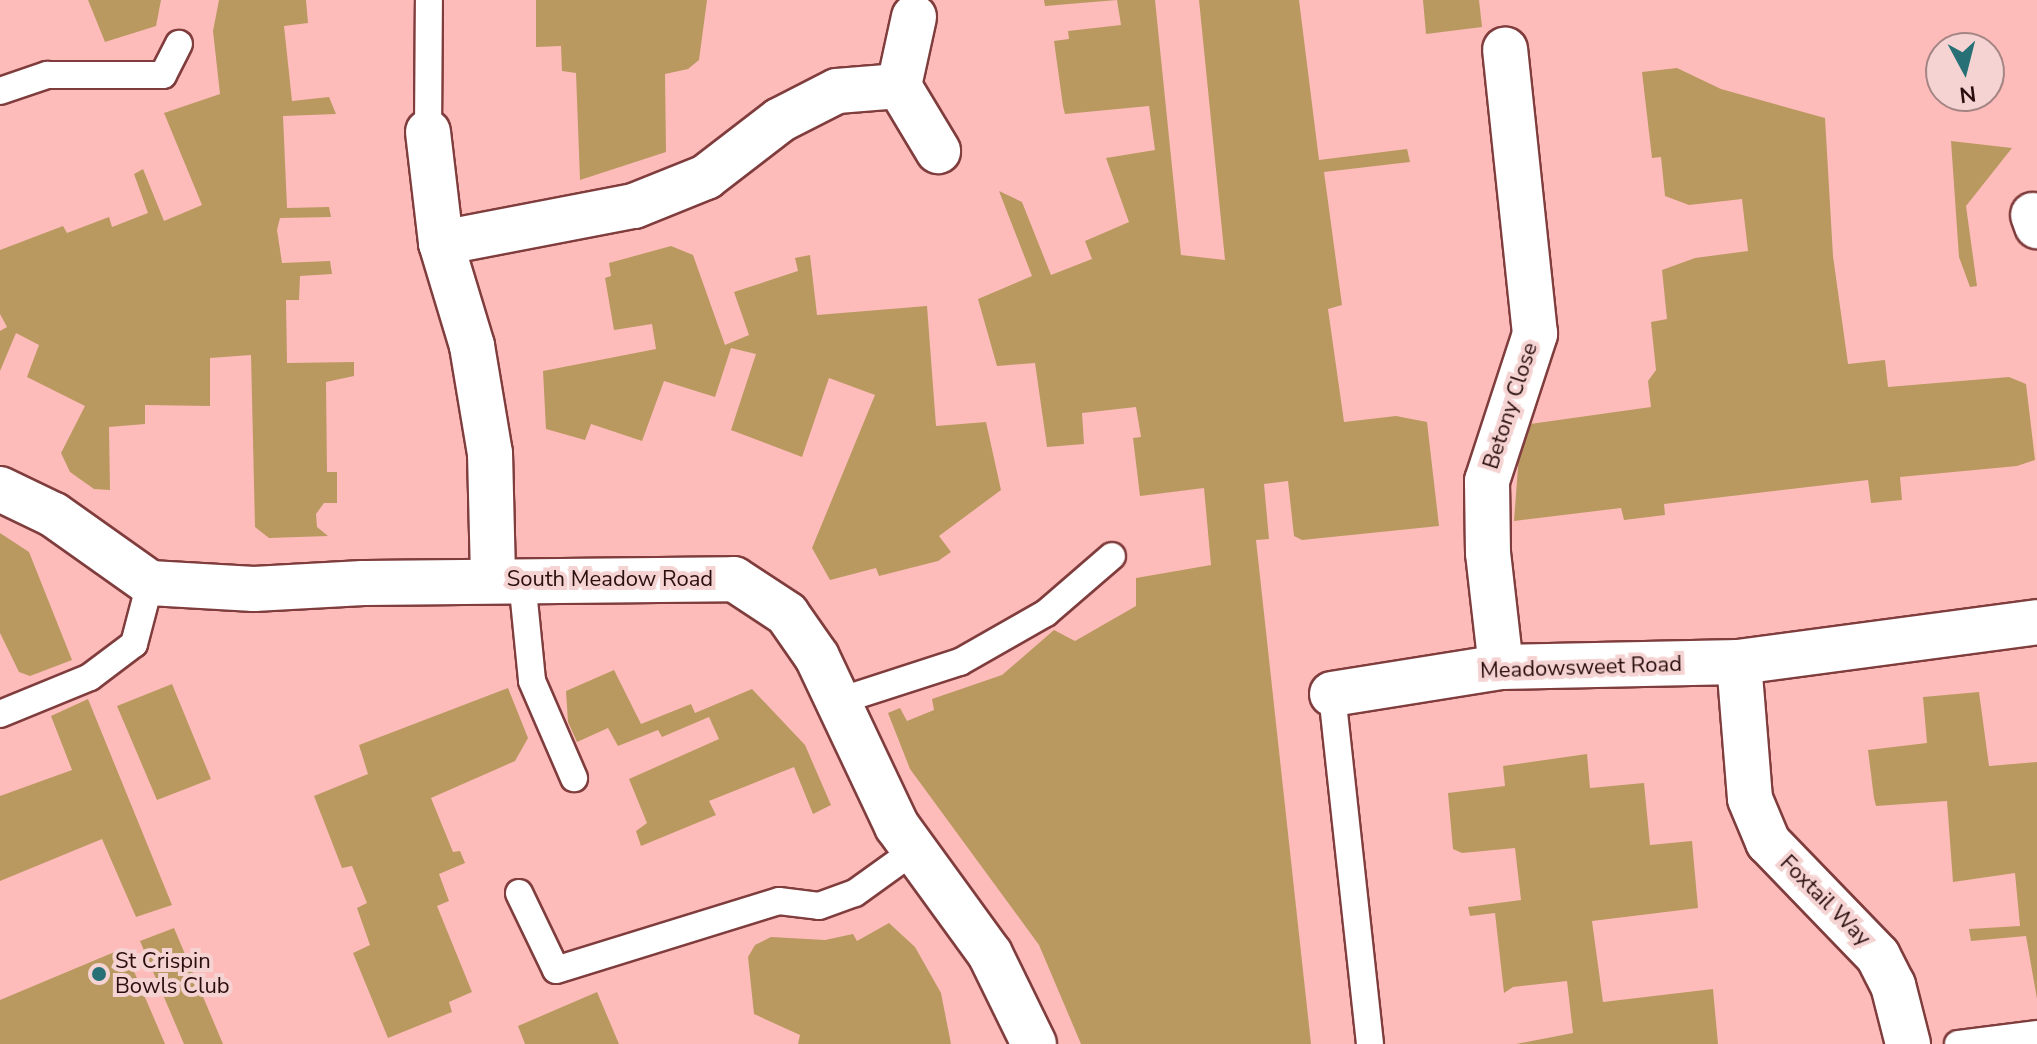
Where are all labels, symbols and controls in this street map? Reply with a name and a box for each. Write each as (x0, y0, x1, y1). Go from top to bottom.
north arrow (1925, 32, 2005, 112)
text: N (1958, 78, 1978, 110)
street label: Betony Close (1478, 339, 1544, 473)
street label: South Meadow Road (507, 567, 713, 593)
street label: Meadowsweet Road (1480, 651, 1682, 685)
street label: Foxtail Way (1774, 850, 1876, 952)
place label: St Crispin Bowls Club (115, 948, 230, 1000)
marker: St Crispin Bowls Club (90, 965, 108, 983)

